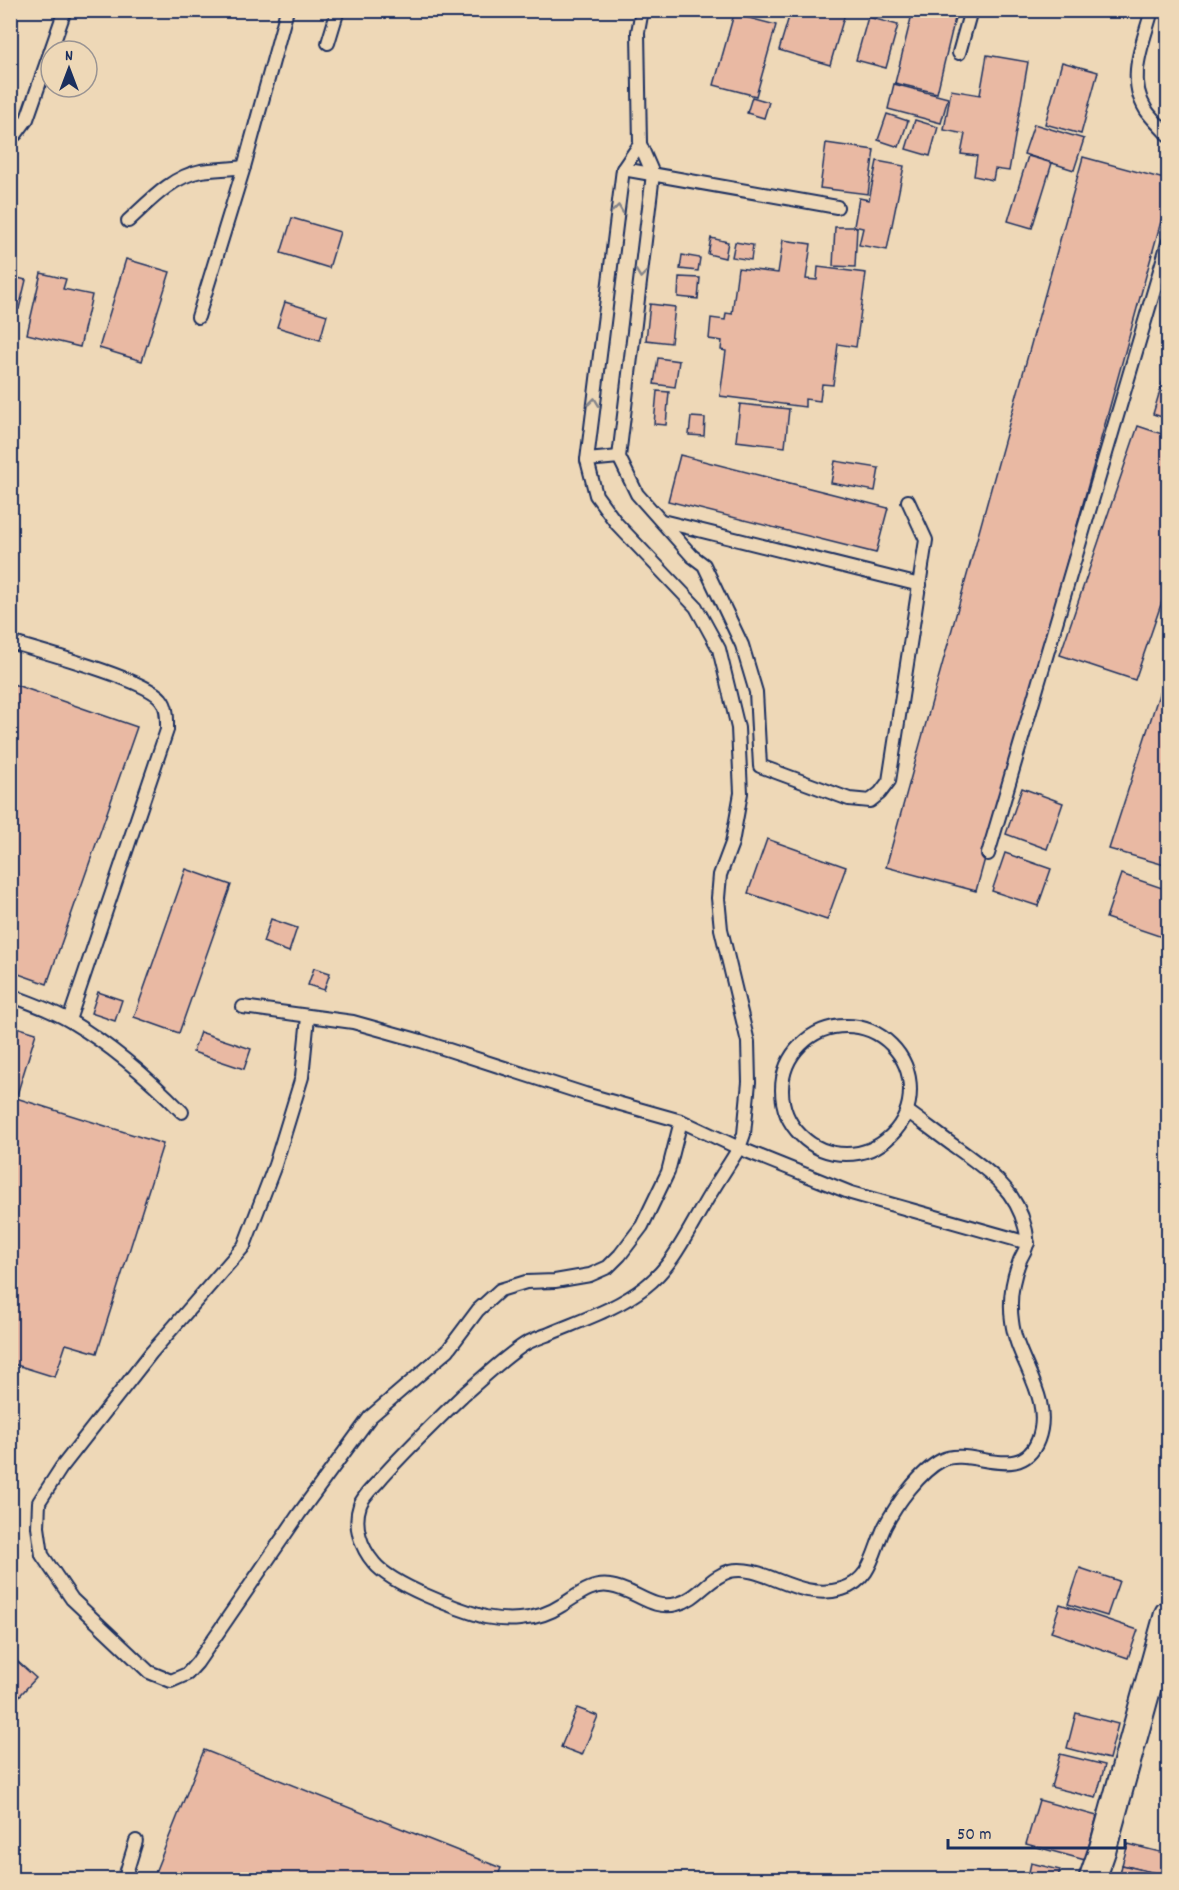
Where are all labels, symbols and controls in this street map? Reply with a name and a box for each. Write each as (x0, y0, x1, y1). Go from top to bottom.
north arrow (39, 39, 99, 99)
text: N (65, 45, 73, 68)
one-way arrow (611, 204, 624, 213)
one-way arrow (635, 269, 648, 278)
one-way arrow (587, 398, 600, 407)
scale bar (948, 1812, 1125, 1850)
text: 50 m (957, 1823, 992, 1848)

